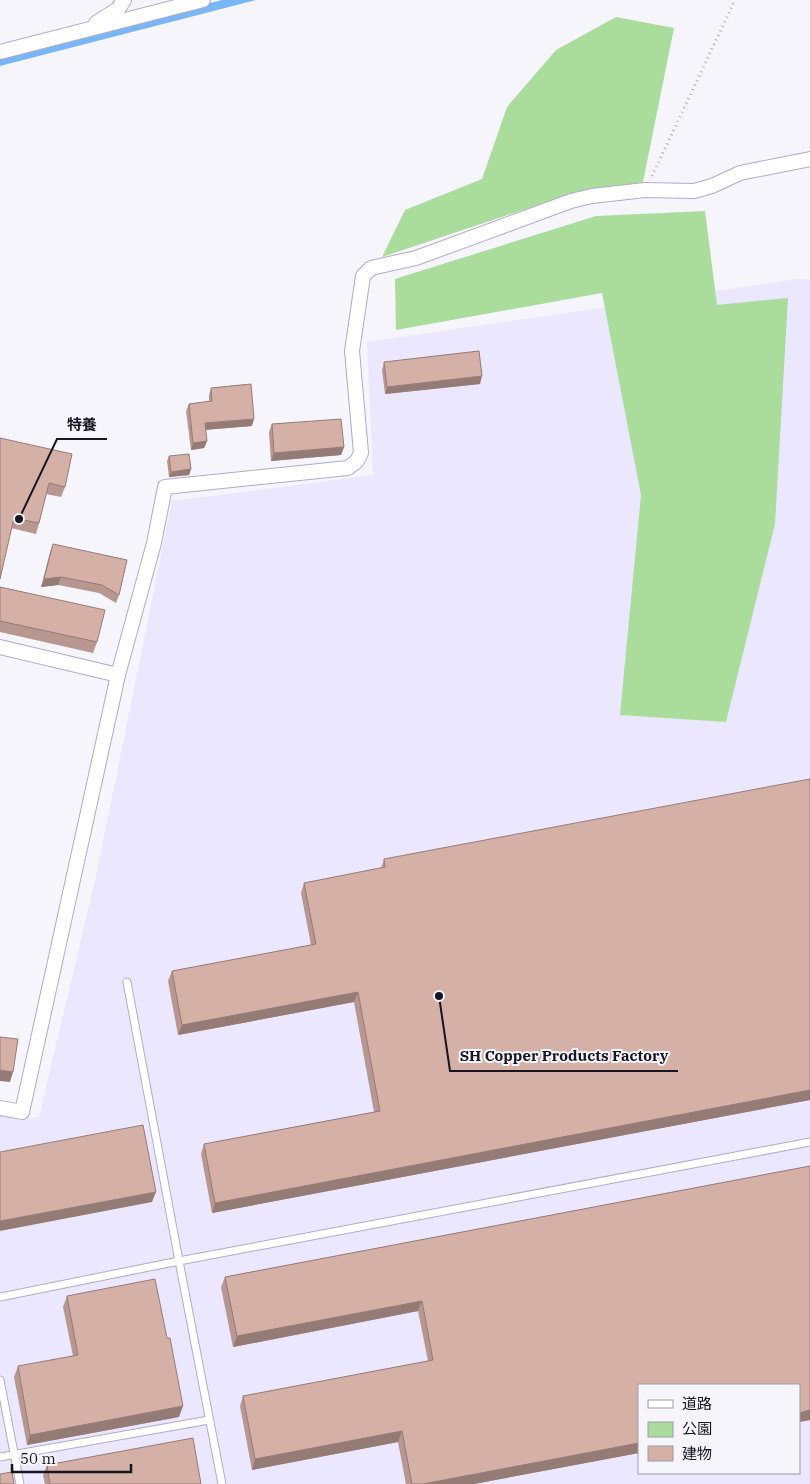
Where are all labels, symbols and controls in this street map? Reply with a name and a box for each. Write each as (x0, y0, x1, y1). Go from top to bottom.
callout: 特養 (57, 409, 107, 439)
text: 特養 (67, 415, 97, 434)
callout: SH Copper Products Factory (450, 1041, 678, 1071)
text: SH Copper Products Factory (460, 1046, 669, 1065)
legend (638, 1384, 800, 1474)
text: 道路 (682, 1394, 712, 1413)
text: 公園 (682, 1419, 712, 1438)
scale bar (12, 1442, 131, 1474)
text: 建物 (682, 1444, 712, 1463)
text: 50 m (20, 1449, 56, 1468)

